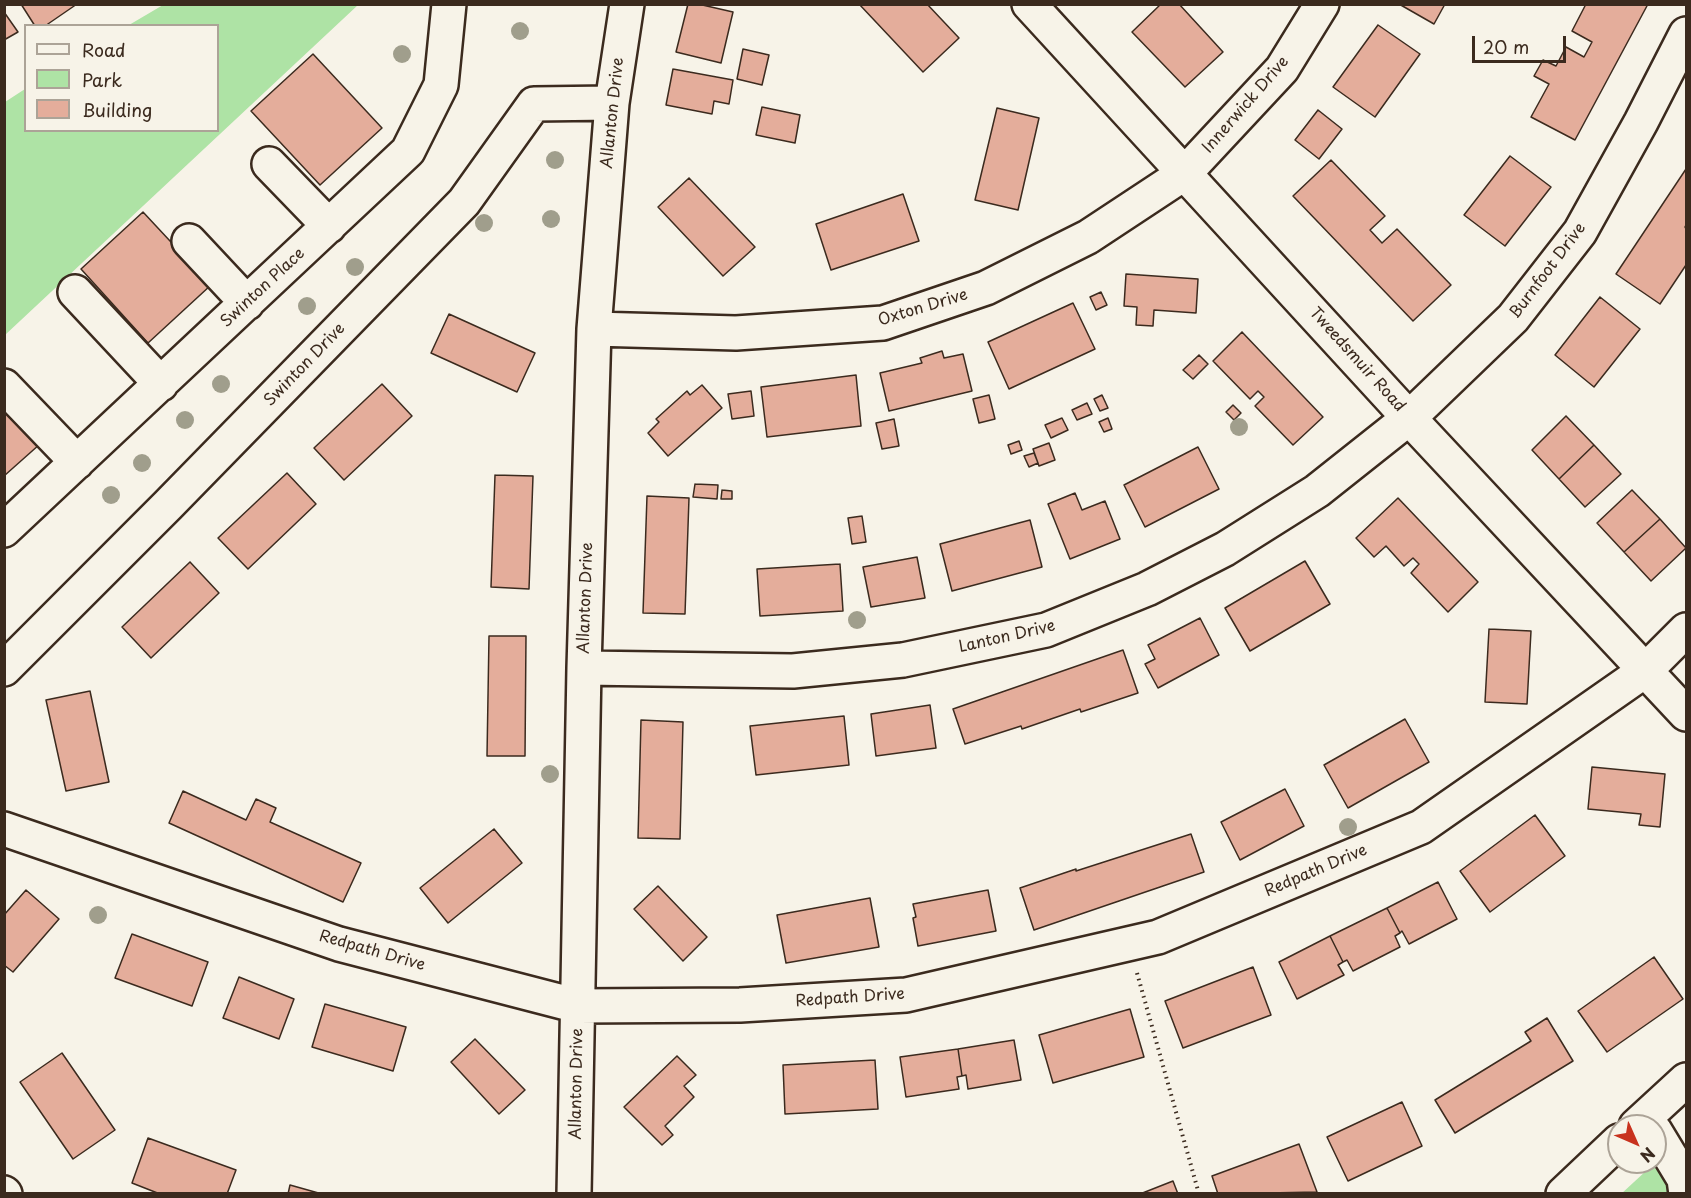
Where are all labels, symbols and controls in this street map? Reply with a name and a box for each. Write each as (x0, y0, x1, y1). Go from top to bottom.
legend (24, 24, 219, 132)
scale bar (1475, 24, 1570, 62)
text: 20 m (1483, 33, 1529, 60)
text: Road (82, 36, 126, 63)
street label: Innerwick Drive (1199, 53, 1293, 157)
street label: Allanton Drive (598, 57, 628, 169)
text: Park (82, 66, 122, 93)
text: Building (82, 96, 152, 123)
street label: Burnfoot Drive (1506, 219, 1590, 323)
street label: Swinton Place (217, 244, 309, 332)
street label: Oxton Drive (876, 285, 970, 331)
street label: Tweedsmuir Road (1305, 304, 1409, 416)
street label: Swinton Drive (261, 319, 349, 411)
street label: Allanton Drive (574, 542, 598, 654)
street label: Lanton Drive (957, 617, 1057, 657)
street label: Redpath Drive (1262, 841, 1370, 901)
street label: Redpath Drive (317, 927, 427, 975)
street label: Redpath Drive (795, 985, 905, 1011)
street label: Allanton Drive (566, 1028, 588, 1140)
north arrow (1607, 1114, 1667, 1174)
text: N (1635, 1142, 1661, 1168)

